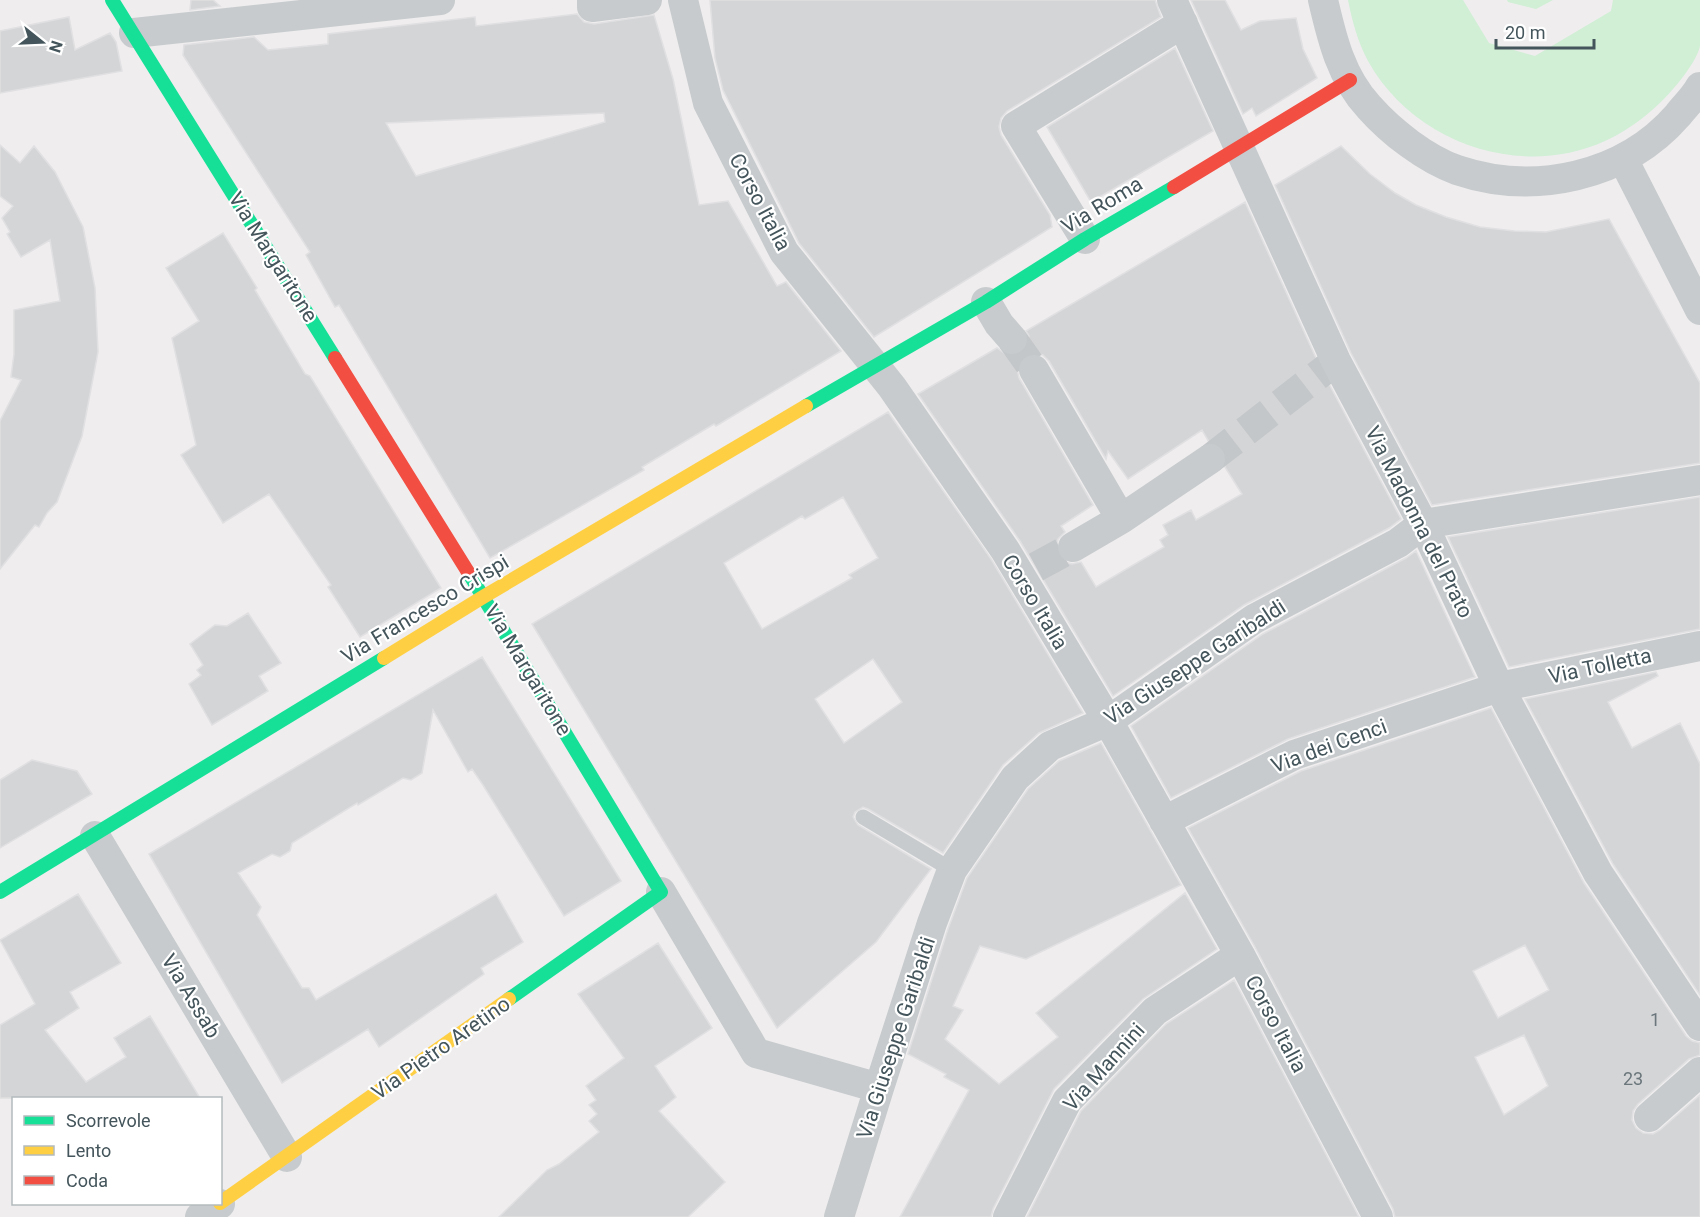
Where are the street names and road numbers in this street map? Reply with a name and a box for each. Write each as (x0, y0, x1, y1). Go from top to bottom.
street label: Corso Italia (724, 149, 796, 255)
street label: Via Roma (1057, 172, 1147, 238)
street label: Via Margaritone (223, 188, 323, 326)
street label: Via Madonna del Prato (1360, 422, 1478, 622)
street label: Via Francesco Crispi (337, 550, 513, 668)
street label: Corso Italia (997, 550, 1073, 654)
street label: Via Giuseppe Garibaldi (1100, 594, 1290, 730)
street label: Via Margaritone (479, 600, 577, 740)
street label: Via Tolletta (1546, 643, 1654, 689)
street label: Via dei Cenci (1268, 714, 1390, 778)
street label: Via Giuseppe Garibaldi (852, 934, 940, 1142)
street label: Via Assab (157, 950, 225, 1042)
street label: Corso Italia (1240, 971, 1312, 1077)
street label: Via Pietro Aretino (367, 991, 515, 1105)
street label: Via Mannini (1058, 1018, 1150, 1116)

